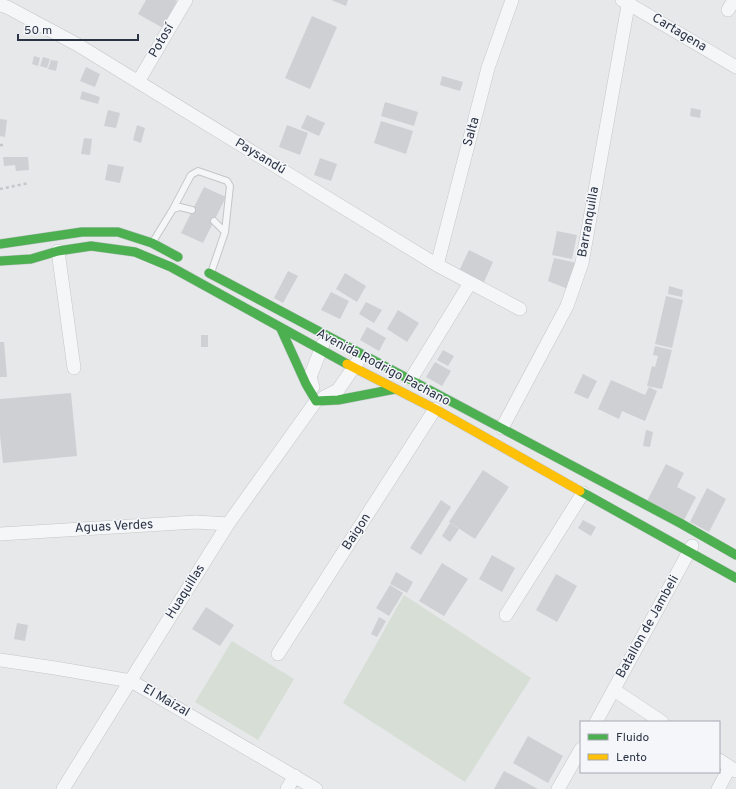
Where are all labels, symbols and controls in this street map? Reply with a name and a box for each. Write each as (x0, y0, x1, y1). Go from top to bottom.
street label: Cartagena (649, 10, 709, 56)
scale bar (18, 16, 138, 42)
street label: Potosí (146, 20, 179, 61)
text: 50 m (24, 23, 52, 39)
street label: Salta (460, 116, 484, 148)
street label: Paysandú (232, 136, 288, 178)
street label: Barranquilla (575, 185, 603, 259)
street label: Avenida Rodrigo Pachano (313, 326, 453, 410)
street label: Baigon (339, 511, 375, 553)
street label: Aguas Verdes (75, 517, 153, 537)
street label: Huaquillas (163, 562, 209, 622)
street label: Batallon de Jambeli (613, 573, 683, 681)
street label: El Maizal (140, 681, 192, 721)
legend (580, 721, 720, 773)
text: Fluido (616, 730, 649, 746)
text: Lento (616, 750, 647, 766)

